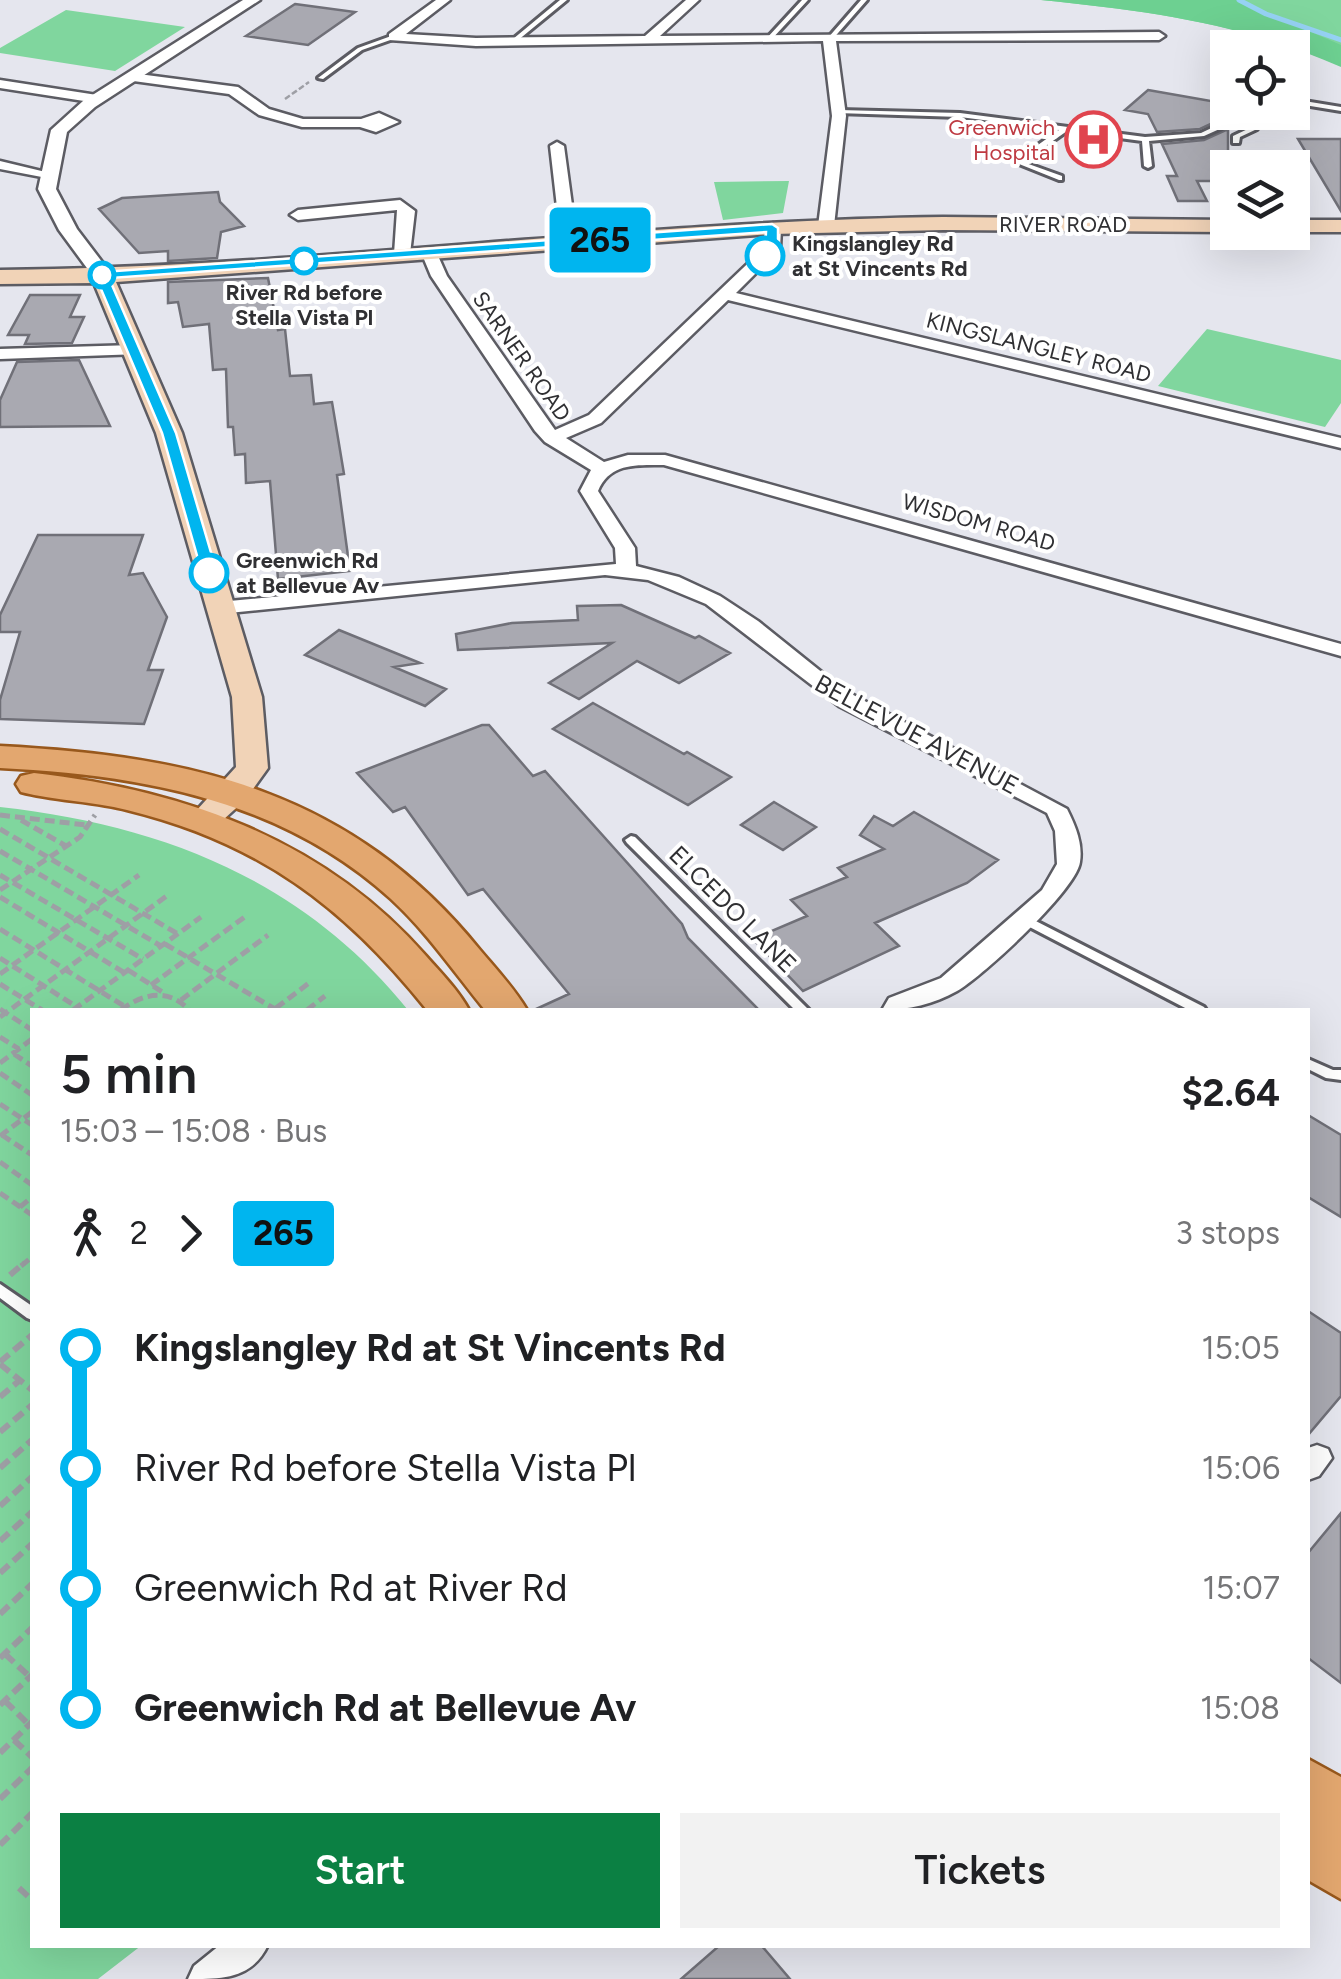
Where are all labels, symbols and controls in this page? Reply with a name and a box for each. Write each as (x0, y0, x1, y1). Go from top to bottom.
map controls (1210, 30, 1310, 250)
button: locate (1210, 30, 1310, 130)
hospital icon: Greenwich Hospital (1064, 110, 1124, 170)
place label: Greenwich Hospital (948, 114, 1055, 166)
button: layers (1210, 150, 1310, 250)
line badge: 265 (542, 208, 658, 272)
street label: RIVER ROAD (999, 211, 1127, 238)
text: 265 (570, 219, 630, 261)
place label: Kingslangley Rd at St Vincents Rd (792, 230, 968, 282)
marker: Kingslangley Rd at St Vincents Rd (746, 237, 784, 275)
marker: River Rd before Stella Vista Pl (291, 248, 317, 274)
unlabelled marker (89, 262, 115, 288)
place label: River Rd before Stella Vista Pl (225, 279, 383, 331)
street label: SARNER ROAD (467, 286, 576, 426)
street label: KINGSLANGLEY ROAD (924, 306, 1154, 388)
street label: WISDOM ROAD (899, 488, 1058, 557)
place label: Greenwich Rd at Bellevue Av (236, 547, 380, 599)
marker: Greenwich Rd at Bellevue Av (190, 554, 228, 592)
street label: BELLEVUE AVENUE (810, 668, 1024, 800)
street label: ELCEDO LANE (663, 839, 803, 979)
text: 5 min (60, 1041, 197, 1107)
text: $2.64 (1181, 1070, 1280, 1116)
text: 15:03 – 15:08 · Bus (60, 1112, 327, 1150)
icon: walk (60, 1206, 115, 1261)
icon: forward (163, 1206, 218, 1261)
text: 265 (253, 1212, 314, 1254)
text: 2 (130, 1214, 148, 1252)
text: 3 stops (1175, 1214, 1280, 1252)
text: Kingslangley Rd at St Vincents Rd (134, 1325, 726, 1371)
text: 15:05 (1201, 1329, 1280, 1367)
text: River Rd before Stella Vista Pl (134, 1445, 636, 1491)
text: 15:06 (1202, 1449, 1280, 1487)
text: Greenwich Rd at River Rd (134, 1565, 567, 1611)
text: 15:07 (1203, 1569, 1280, 1607)
text: Greenwich Rd at Bellevue Av (134, 1685, 636, 1731)
text: 15:08 (1200, 1689, 1280, 1727)
button: Start (60, 1813, 660, 1928)
button: Tickets (680, 1813, 1280, 1928)

